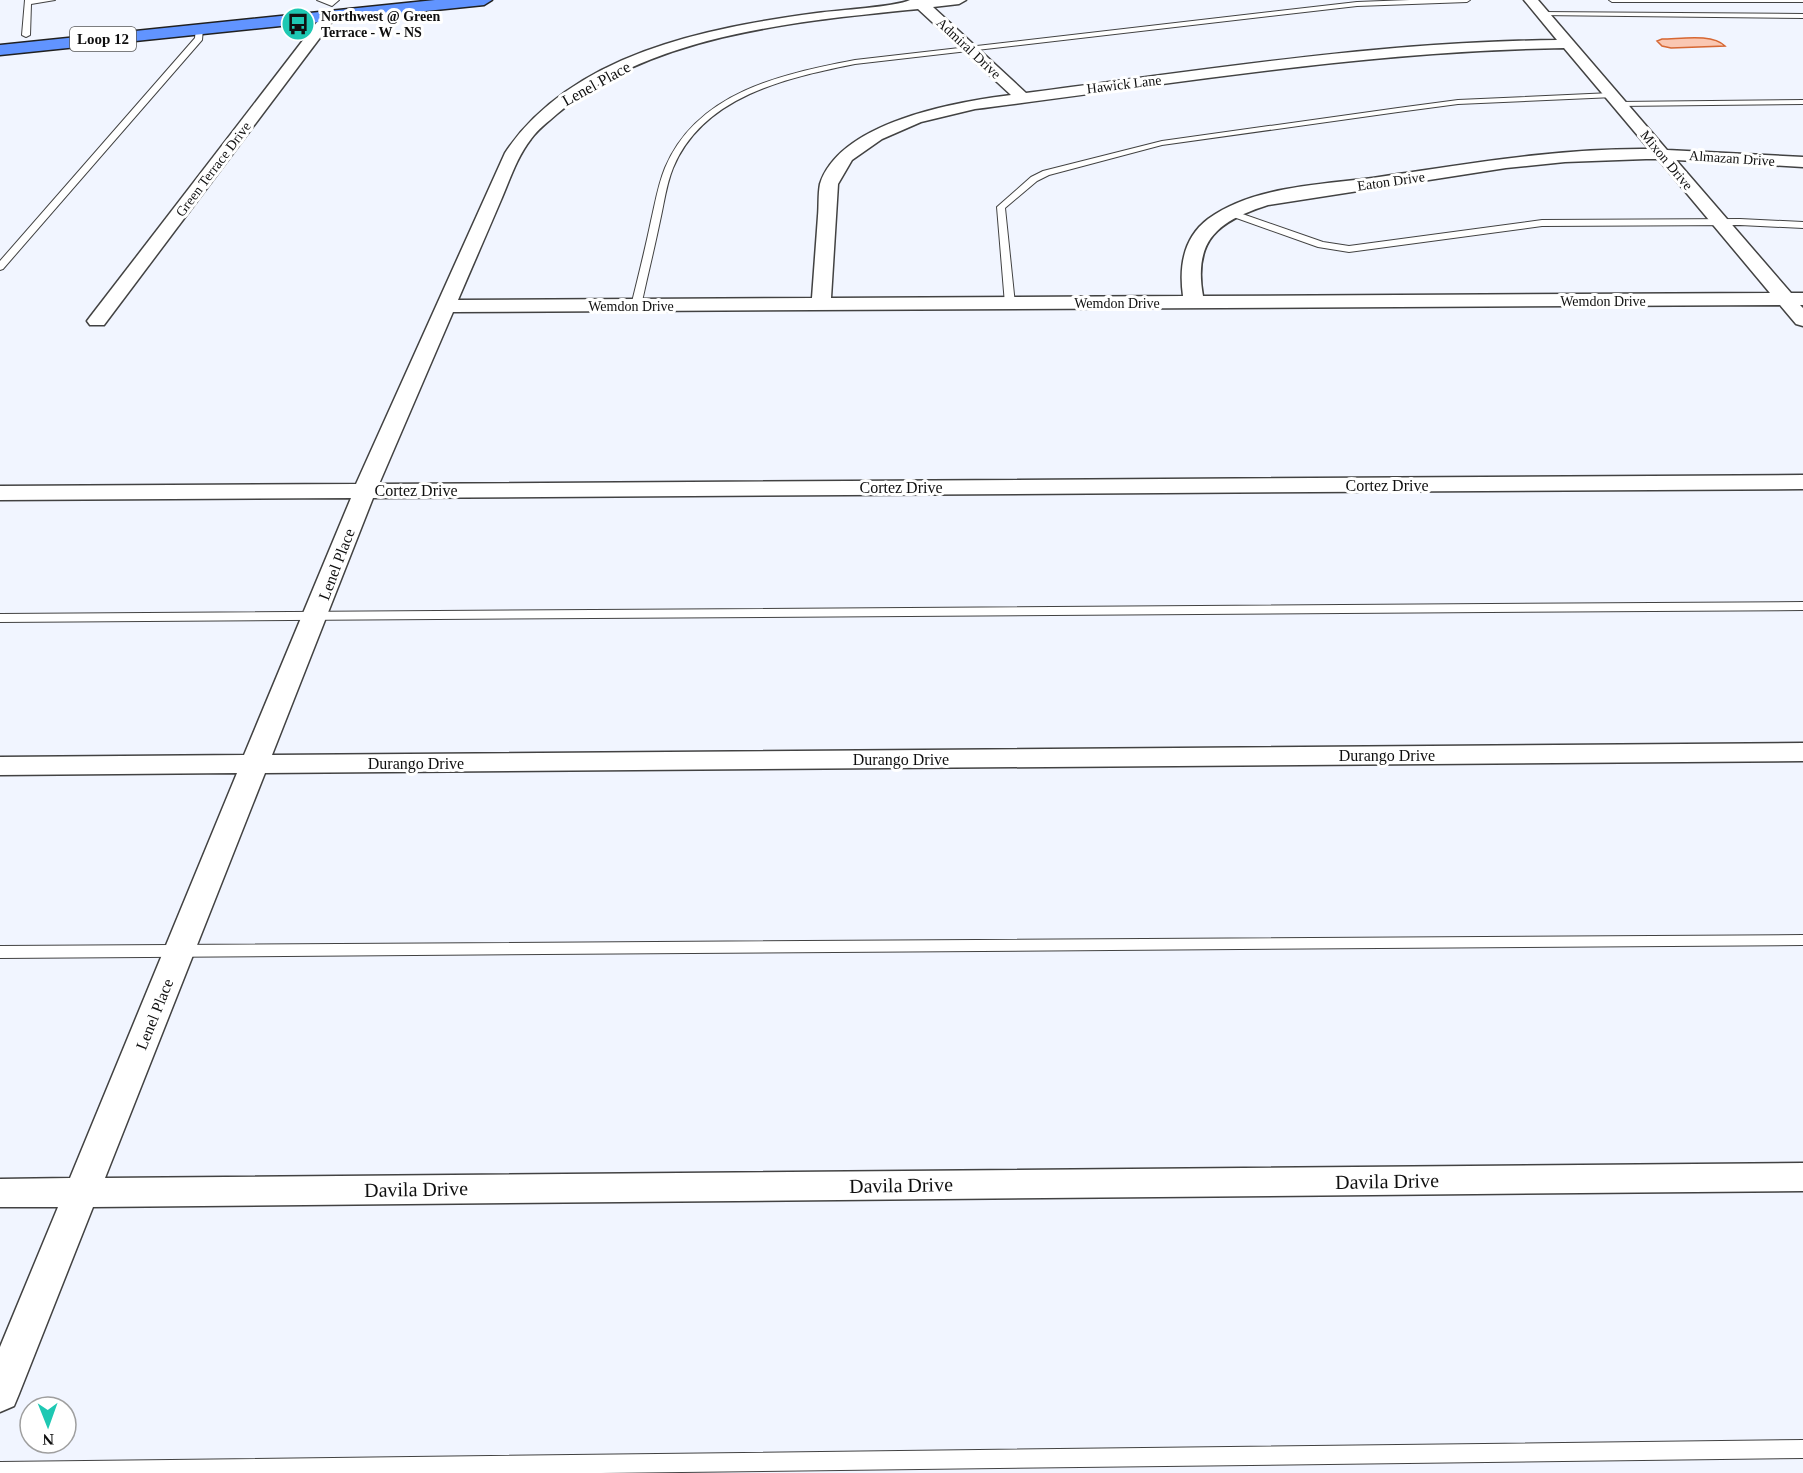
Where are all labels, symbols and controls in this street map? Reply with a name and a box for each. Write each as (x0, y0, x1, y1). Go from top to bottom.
bus stop icon: Northwest @ Green Terrace - W - NS (280, 6, 316, 42)
place label: Northwest @ Green Terrace - W - NS (321, 9, 441, 40)
street label: Admiral Drive (934, 15, 1004, 82)
road number: Loop 12 (70, 27, 136, 51)
street label: Lenel Place (559, 58, 633, 109)
street label: Hawick Lane (1086, 72, 1162, 97)
street label: Green Terrace Drive (173, 119, 254, 220)
street label: Mixon Drive (1638, 128, 1696, 193)
street label: Almazan Drive (1689, 148, 1775, 169)
street label: Eaton Drive (1356, 169, 1426, 194)
street label: Wemdon Drive (1560, 294, 1646, 309)
street label: Wemdon Drive (1074, 296, 1160, 311)
street label: Wemdon Drive (588, 299, 674, 314)
street label: Cortez Drive (1345, 477, 1429, 494)
street label: Cortez Drive (859, 479, 943, 496)
street label: Cortez Drive (374, 482, 458, 499)
street label: Lenel Place (315, 526, 358, 602)
street label: Durango Drive (1339, 747, 1435, 765)
street label: Durango Drive (853, 751, 949, 769)
street label: Durango Drive (368, 755, 464, 773)
street label: Lenel Place (133, 976, 176, 1052)
street label: Davila Drive (1335, 1169, 1439, 1193)
street label: Davila Drive (849, 1173, 953, 1197)
street label: Davila Drive (364, 1177, 468, 1201)
north arrow (18, 1395, 78, 1455)
text: N (42, 1431, 54, 1448)

